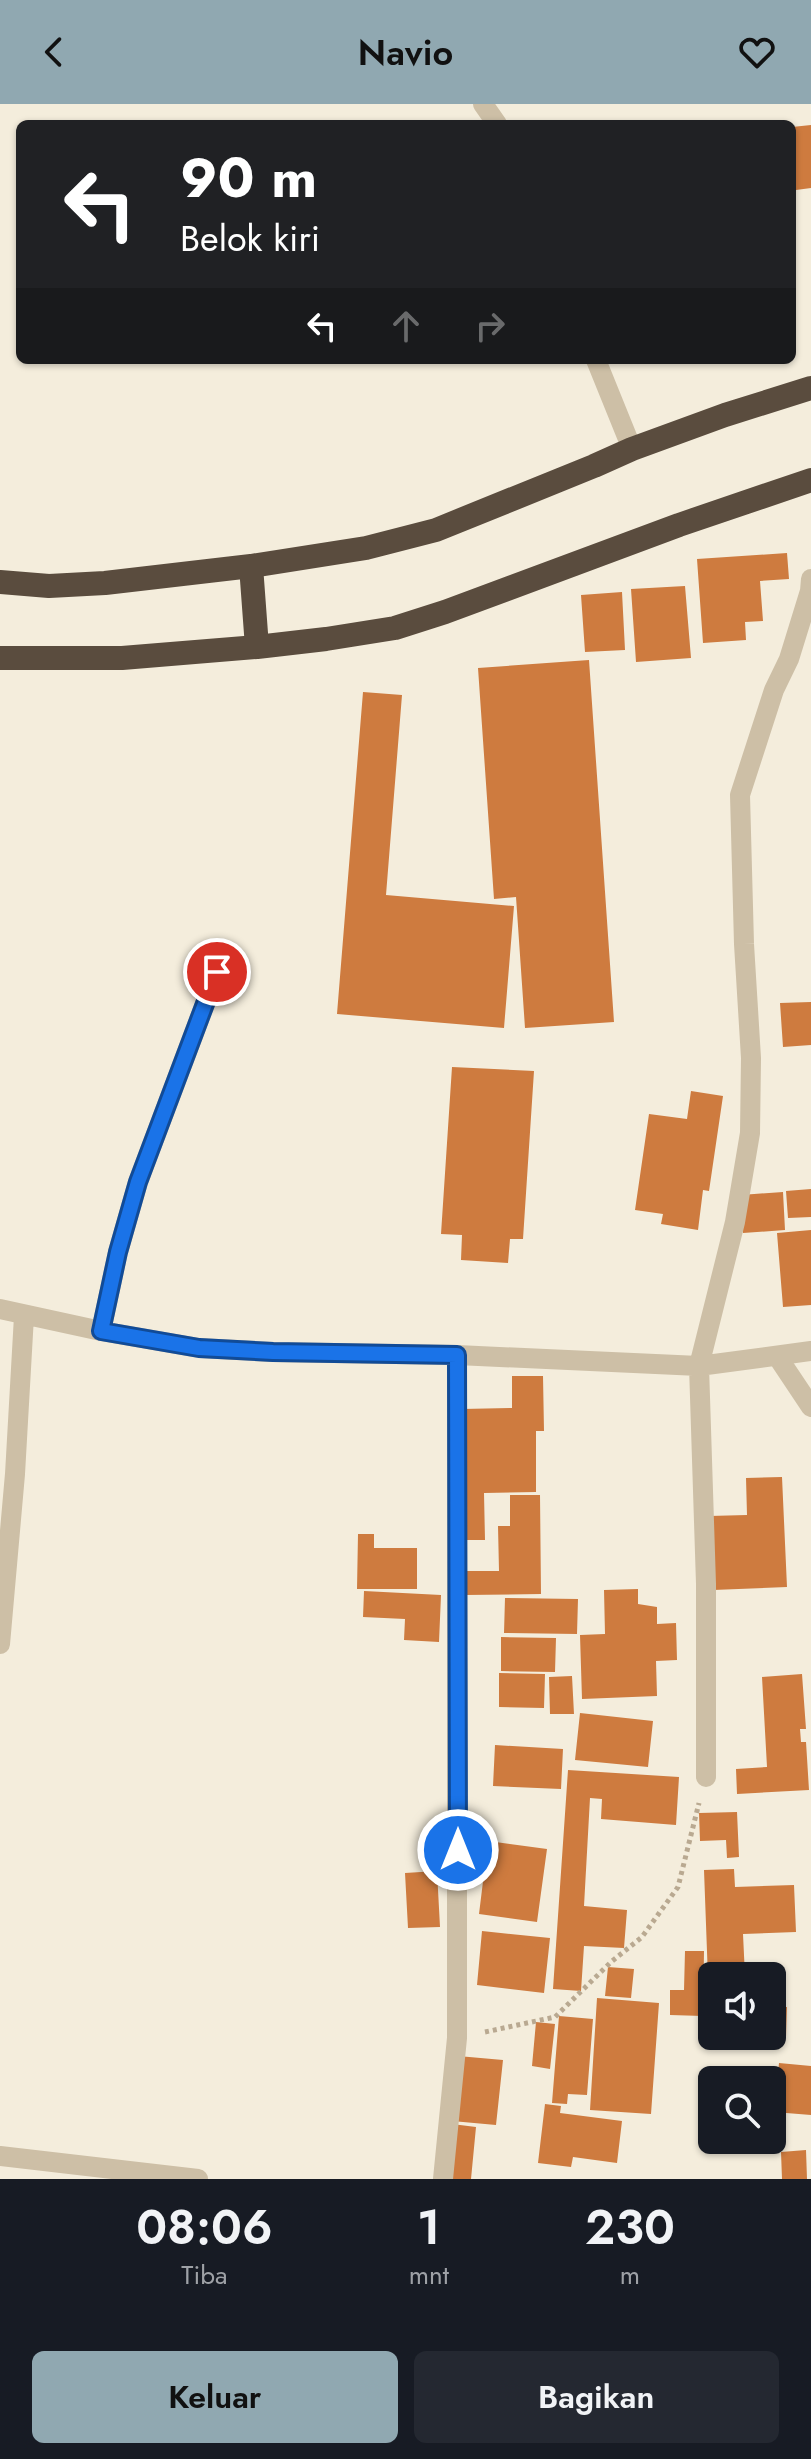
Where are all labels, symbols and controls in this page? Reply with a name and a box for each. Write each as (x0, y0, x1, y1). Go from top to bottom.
text: Navio (358, 26, 453, 78)
icon: back (32, 30, 76, 74)
icon: heart (735, 30, 779, 74)
text: 90 m (180, 137, 317, 218)
icon: left (48, 152, 152, 256)
text: Belok kiri (180, 212, 320, 264)
icon: left (300, 304, 344, 348)
icon: ahead (384, 304, 428, 348)
icon: right (468, 304, 512, 348)
pin (183, 938, 251, 1006)
icon: arrive (195, 950, 239, 994)
position arrow (416, 1808, 500, 1892)
map controls (698, 1962, 786, 2154)
button: sound (698, 1962, 786, 2050)
button: search (698, 2066, 786, 2154)
text: 08:06 (136, 2193, 273, 2262)
text: 1 (417, 2193, 441, 2262)
text: 230 (585, 2193, 675, 2262)
text: Tiba (181, 2256, 227, 2294)
text: mnt (409, 2256, 449, 2294)
text: m (620, 2256, 640, 2294)
button: Keluar (32, 2351, 398, 2443)
button: Bagikan (414, 2351, 779, 2443)

